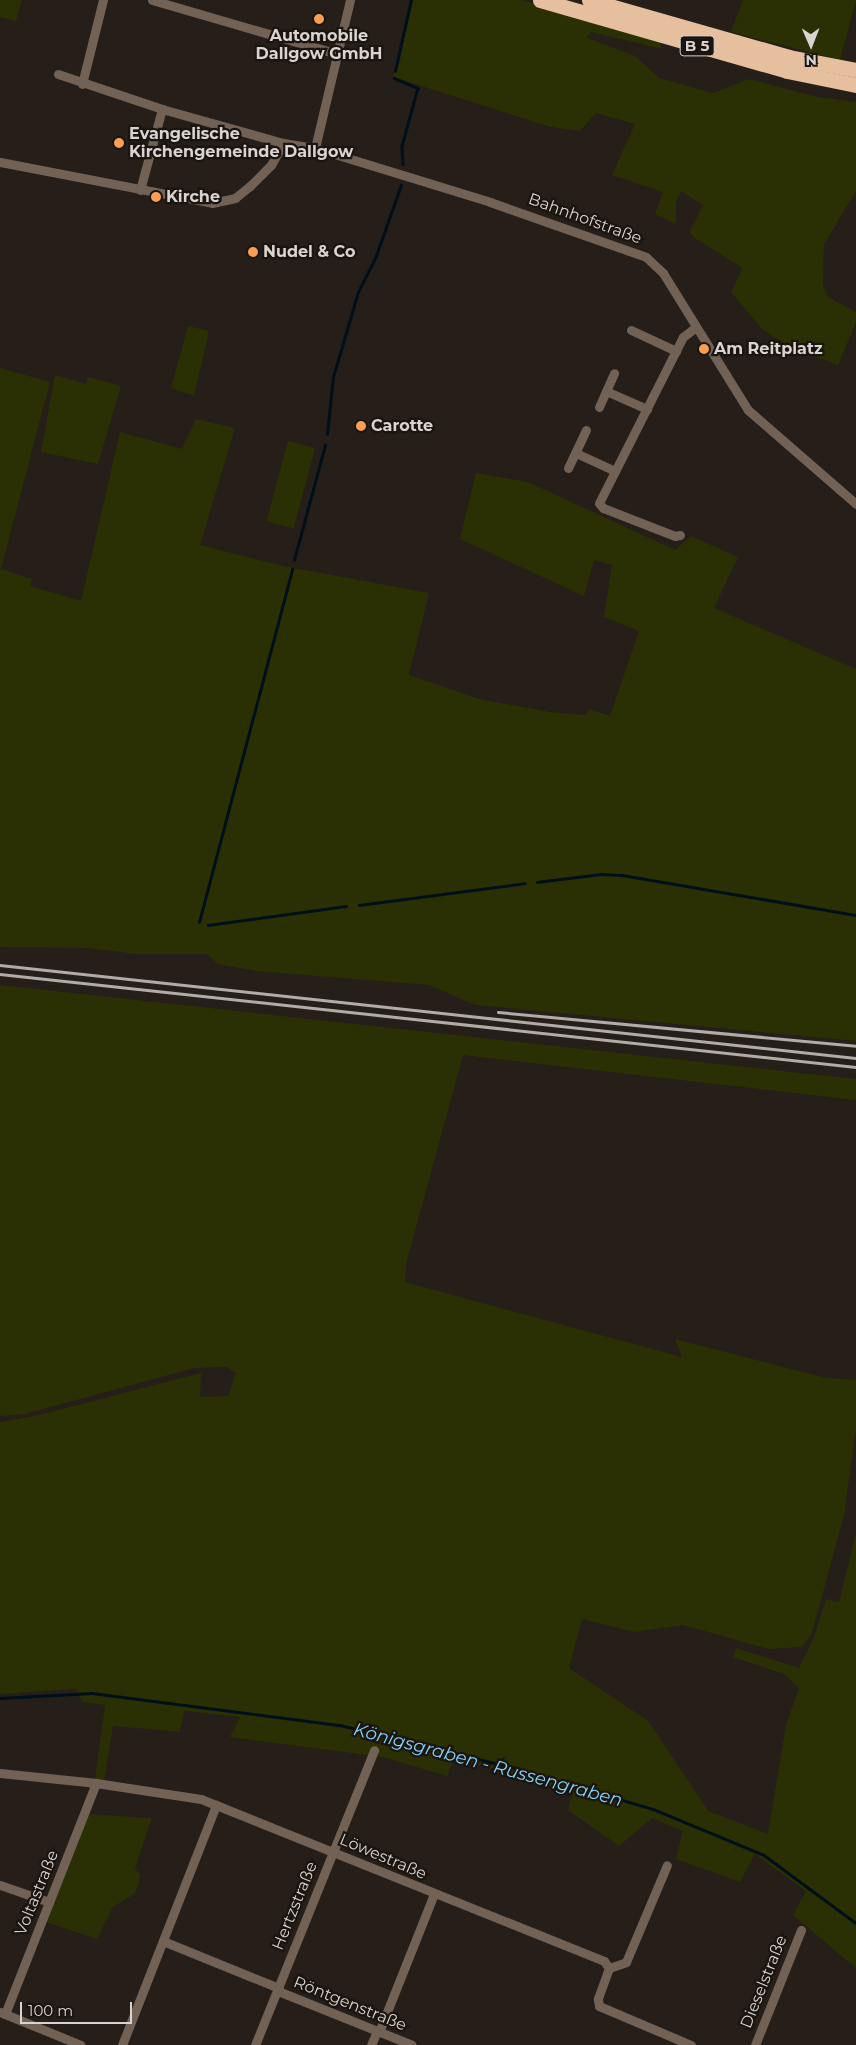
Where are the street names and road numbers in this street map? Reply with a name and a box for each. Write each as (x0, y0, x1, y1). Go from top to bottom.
road number: B 5 (680, 34, 714, 58)
street label: Bahnhofstraße (526, 190, 644, 248)
street label: Löwestraße (337, 1830, 429, 1884)
street label: Voltastraße (11, 1848, 63, 1938)
street label: Hertzstraße (269, 1859, 321, 1953)
street label: Dieselstraße (737, 1933, 791, 2031)
street label: Röntgenstraße (291, 1973, 409, 2035)

